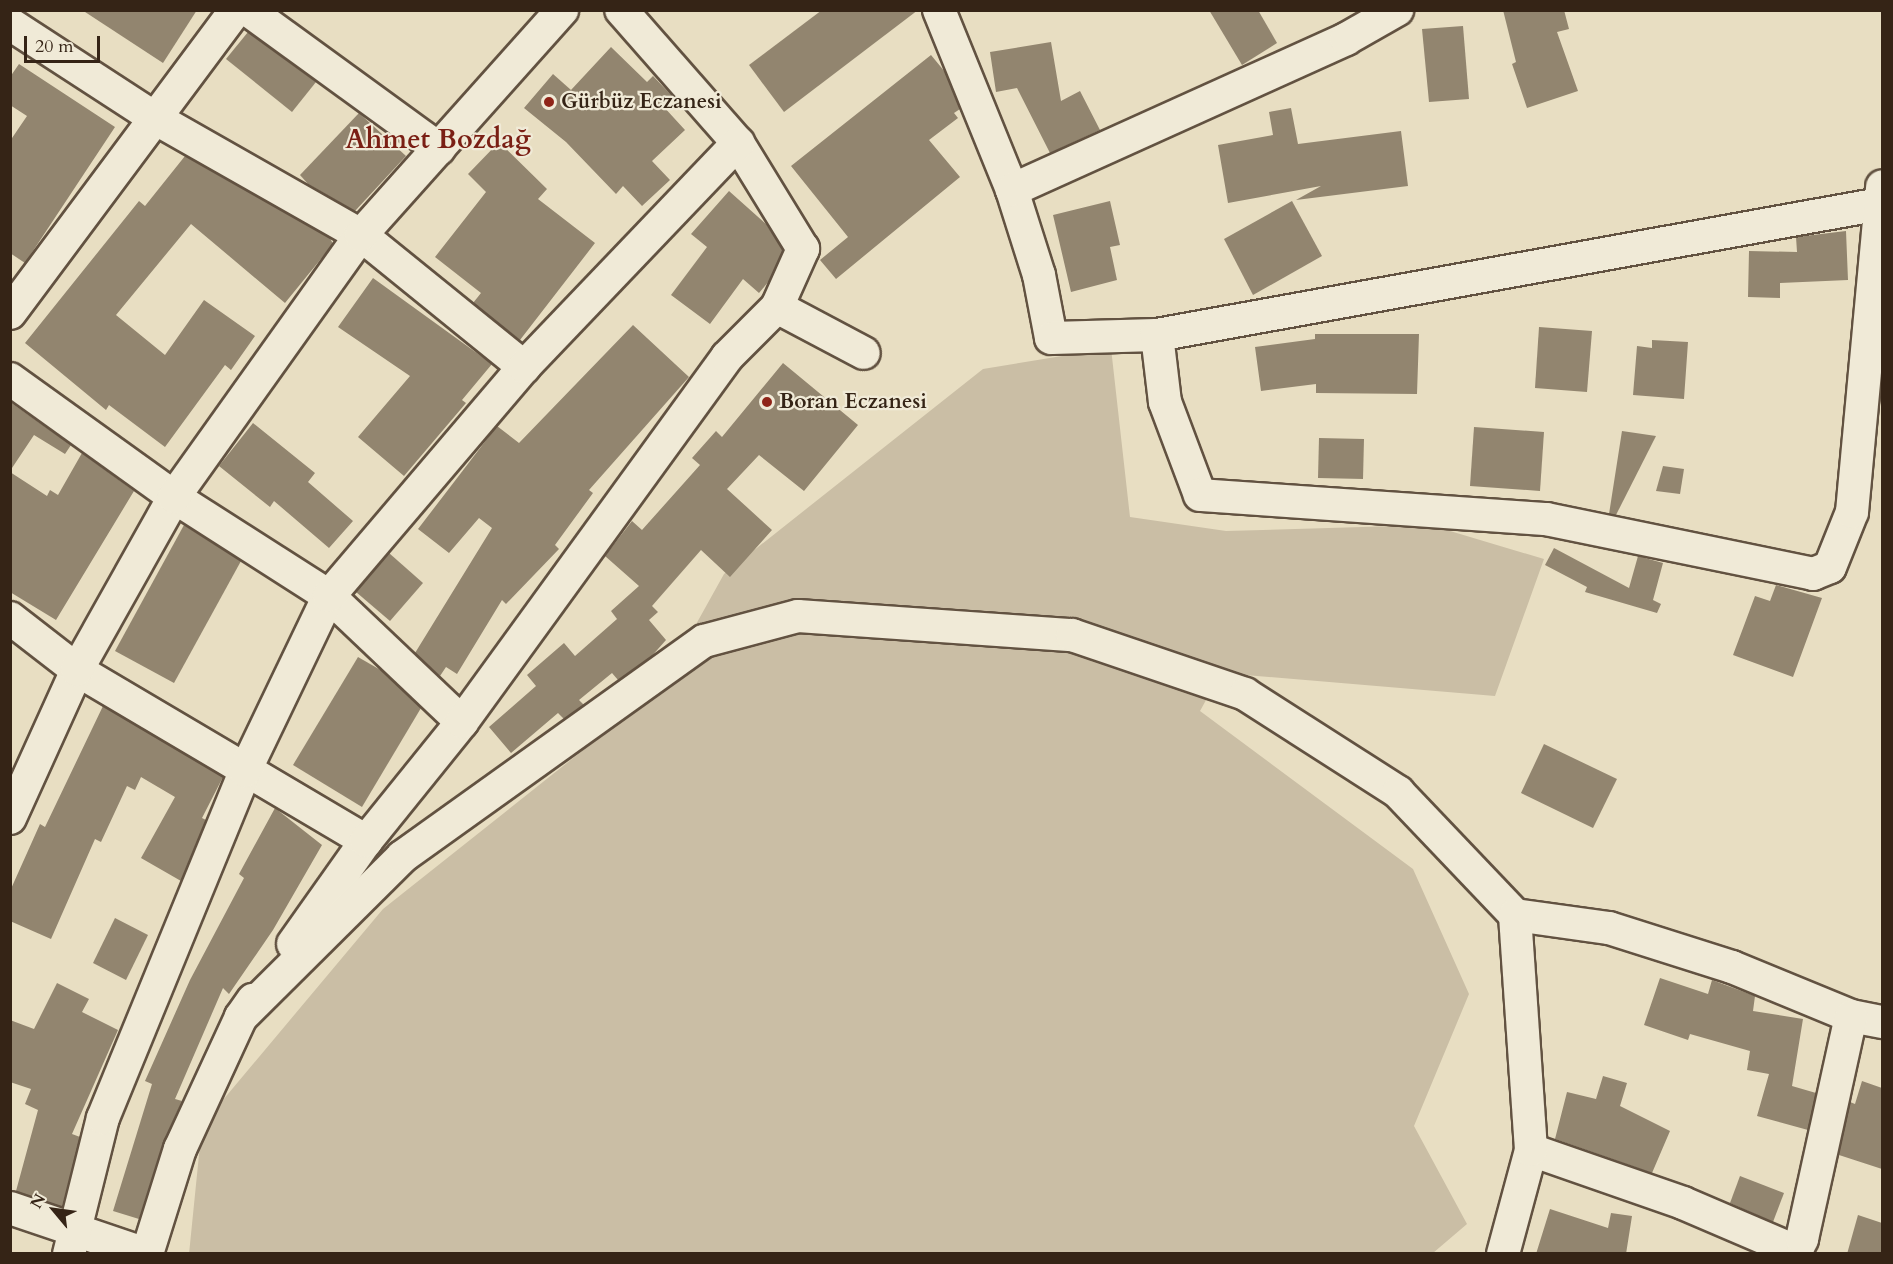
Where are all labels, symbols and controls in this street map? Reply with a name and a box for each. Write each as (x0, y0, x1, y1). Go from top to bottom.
scale bar (27, 24, 104, 62)
text: 20 m (35, 34, 74, 59)
place label: Gürbüz Eczanesi (561, 89, 722, 115)
marker: Gürbüz Eczanesi (542, 95, 556, 109)
district label: Ahmet Bozdağ (345, 124, 531, 156)
place label: Boran Eczanesi (779, 389, 927, 415)
marker: Boran Eczanesi (760, 395, 774, 409)
north arrow (24, 1180, 84, 1240)
text: N (25, 1190, 51, 1213)

